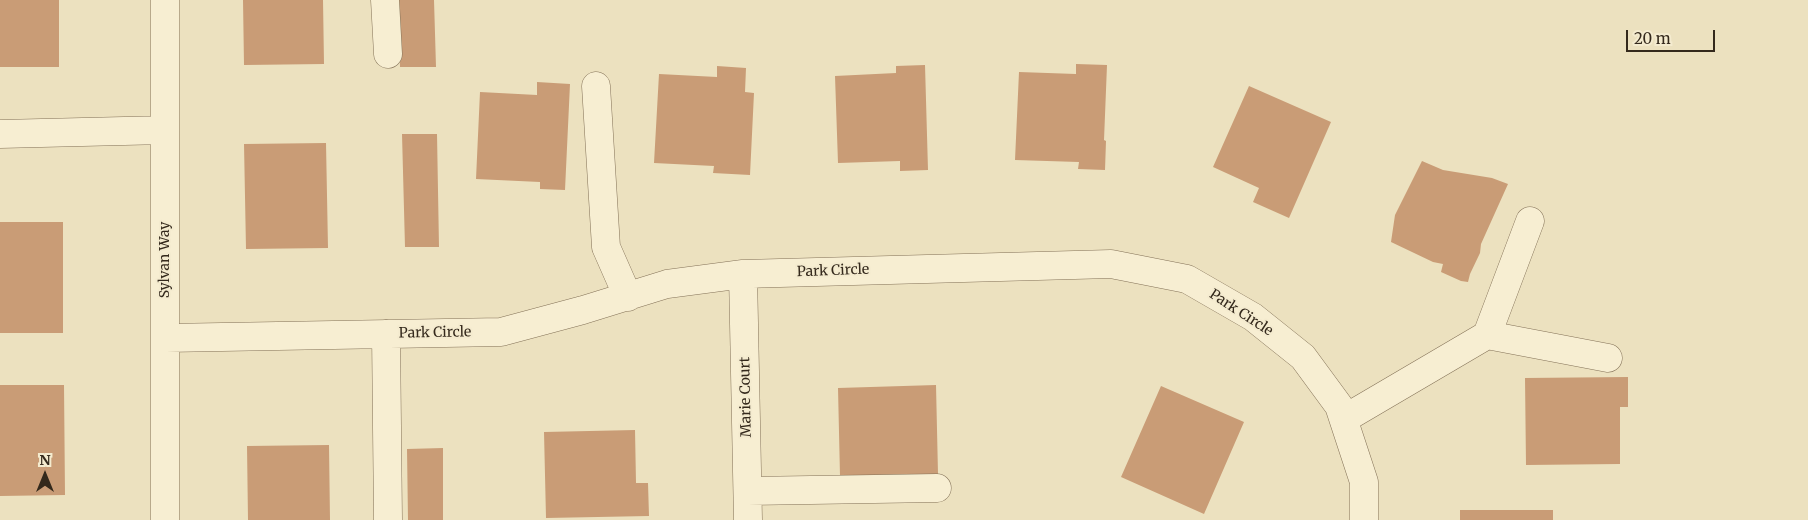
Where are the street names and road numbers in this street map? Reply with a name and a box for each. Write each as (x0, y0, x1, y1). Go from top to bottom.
street label: Sylvan Way (157, 222, 173, 298)
street label: Park Circle (796, 261, 870, 281)
street label: Park Circle (1206, 286, 1276, 340)
street label: Park Circle (399, 324, 471, 342)
street label: Marie Court (737, 357, 755, 437)

